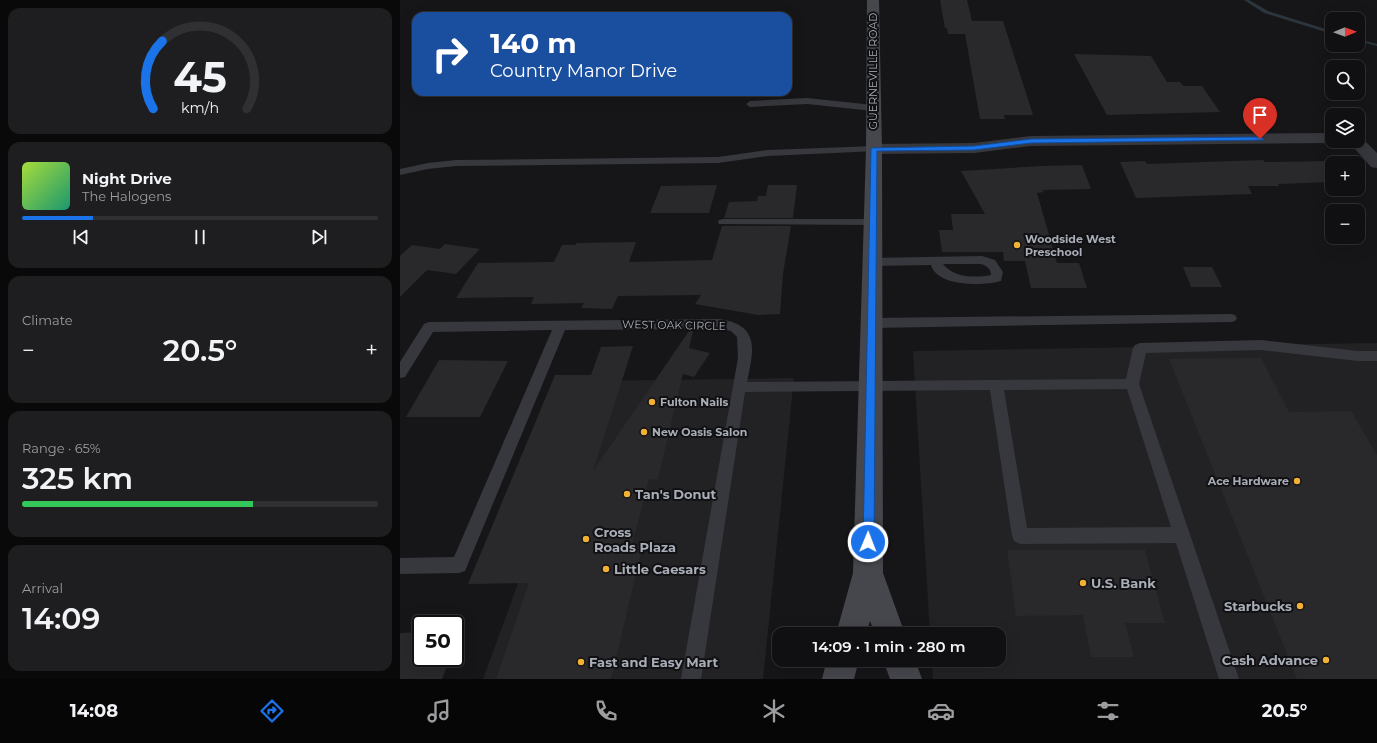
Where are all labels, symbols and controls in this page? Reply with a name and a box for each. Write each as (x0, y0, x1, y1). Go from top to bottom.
north arrow (1325, 12, 1365, 52)
map controls (1325, 12, 1365, 244)
street label: GUERNEVILLE ROAD (866, 13, 880, 129)
text: 140 m (490, 26, 577, 60)
icon: right (424, 28, 476, 80)
text: 45 (173, 52, 227, 102)
text: Country Manor Drive (490, 60, 677, 82)
button: search (1325, 60, 1365, 100)
pin (1243, 98, 1277, 139)
text: km/h (181, 99, 219, 117)
icon: arrive (1249, 104, 1271, 126)
button: layers (1325, 108, 1365, 148)
button: + (1325, 156, 1365, 196)
text: Night Drive (82, 169, 172, 188)
text: The Halogens (82, 188, 171, 204)
button: − (1325, 204, 1365, 244)
icon: previous (70, 226, 92, 248)
icon: pause (189, 226, 211, 248)
icon: next (308, 226, 330, 248)
place label: Woodside West Preschool (1025, 232, 1116, 259)
marker: Woodside West Preschool (1012, 240, 1022, 250)
text: Climate (22, 312, 73, 328)
street label: WEST OAK CIRCLE (622, 317, 726, 333)
text: 20.5° (163, 332, 237, 369)
text: − (22, 337, 35, 364)
text: + (365, 337, 378, 364)
place label: Fulton Nails (660, 395, 729, 409)
marker: Fulton Nails (647, 397, 657, 407)
place label: New Oasis Salon (652, 425, 747, 439)
marker: New Oasis Salon (639, 427, 649, 437)
text: Range · 65% (22, 440, 101, 456)
text: 325 km (22, 460, 133, 497)
place label: Ace Hardware (1207, 474, 1289, 488)
marker: Ace Hardware (1292, 476, 1302, 486)
place label: Tan's Donut (635, 486, 716, 502)
marker: Tan's Donut (622, 489, 632, 499)
position arrow (847, 521, 889, 563)
place label: Cross Roads Plaza (594, 524, 676, 555)
marker: Cross Roads Plaza (581, 534, 591, 544)
place label: Little Caesars (614, 561, 706, 577)
marker: Little Caesars (601, 564, 611, 574)
place label: U.S. Bank (1091, 575, 1156, 591)
marker: U.S. Bank (1078, 578, 1088, 588)
text: Arrival (22, 580, 63, 596)
place label: Starbucks (1224, 598, 1292, 614)
text: 14:09 (22, 600, 100, 637)
marker: Starbucks (1295, 601, 1305, 611)
speed limit sign: 50 (412, 615, 464, 667)
text: 14:09 · 1 min · 280 m (812, 637, 966, 656)
place label: Cash Advance (1222, 652, 1318, 668)
place label: Fast and Easy Mart (589, 654, 718, 670)
marker: Cash Advance (1321, 655, 1331, 665)
marker: Fast and Easy Mart (576, 657, 586, 667)
icon: directions (258, 697, 286, 725)
icon: music (425, 697, 453, 725)
icon: phone (592, 697, 620, 725)
icon: climate (760, 697, 788, 725)
icon: car (927, 697, 955, 725)
icon: filters (1094, 697, 1122, 725)
text: 14:08 (70, 700, 118, 722)
text: 20.5° (1262, 700, 1307, 722)

